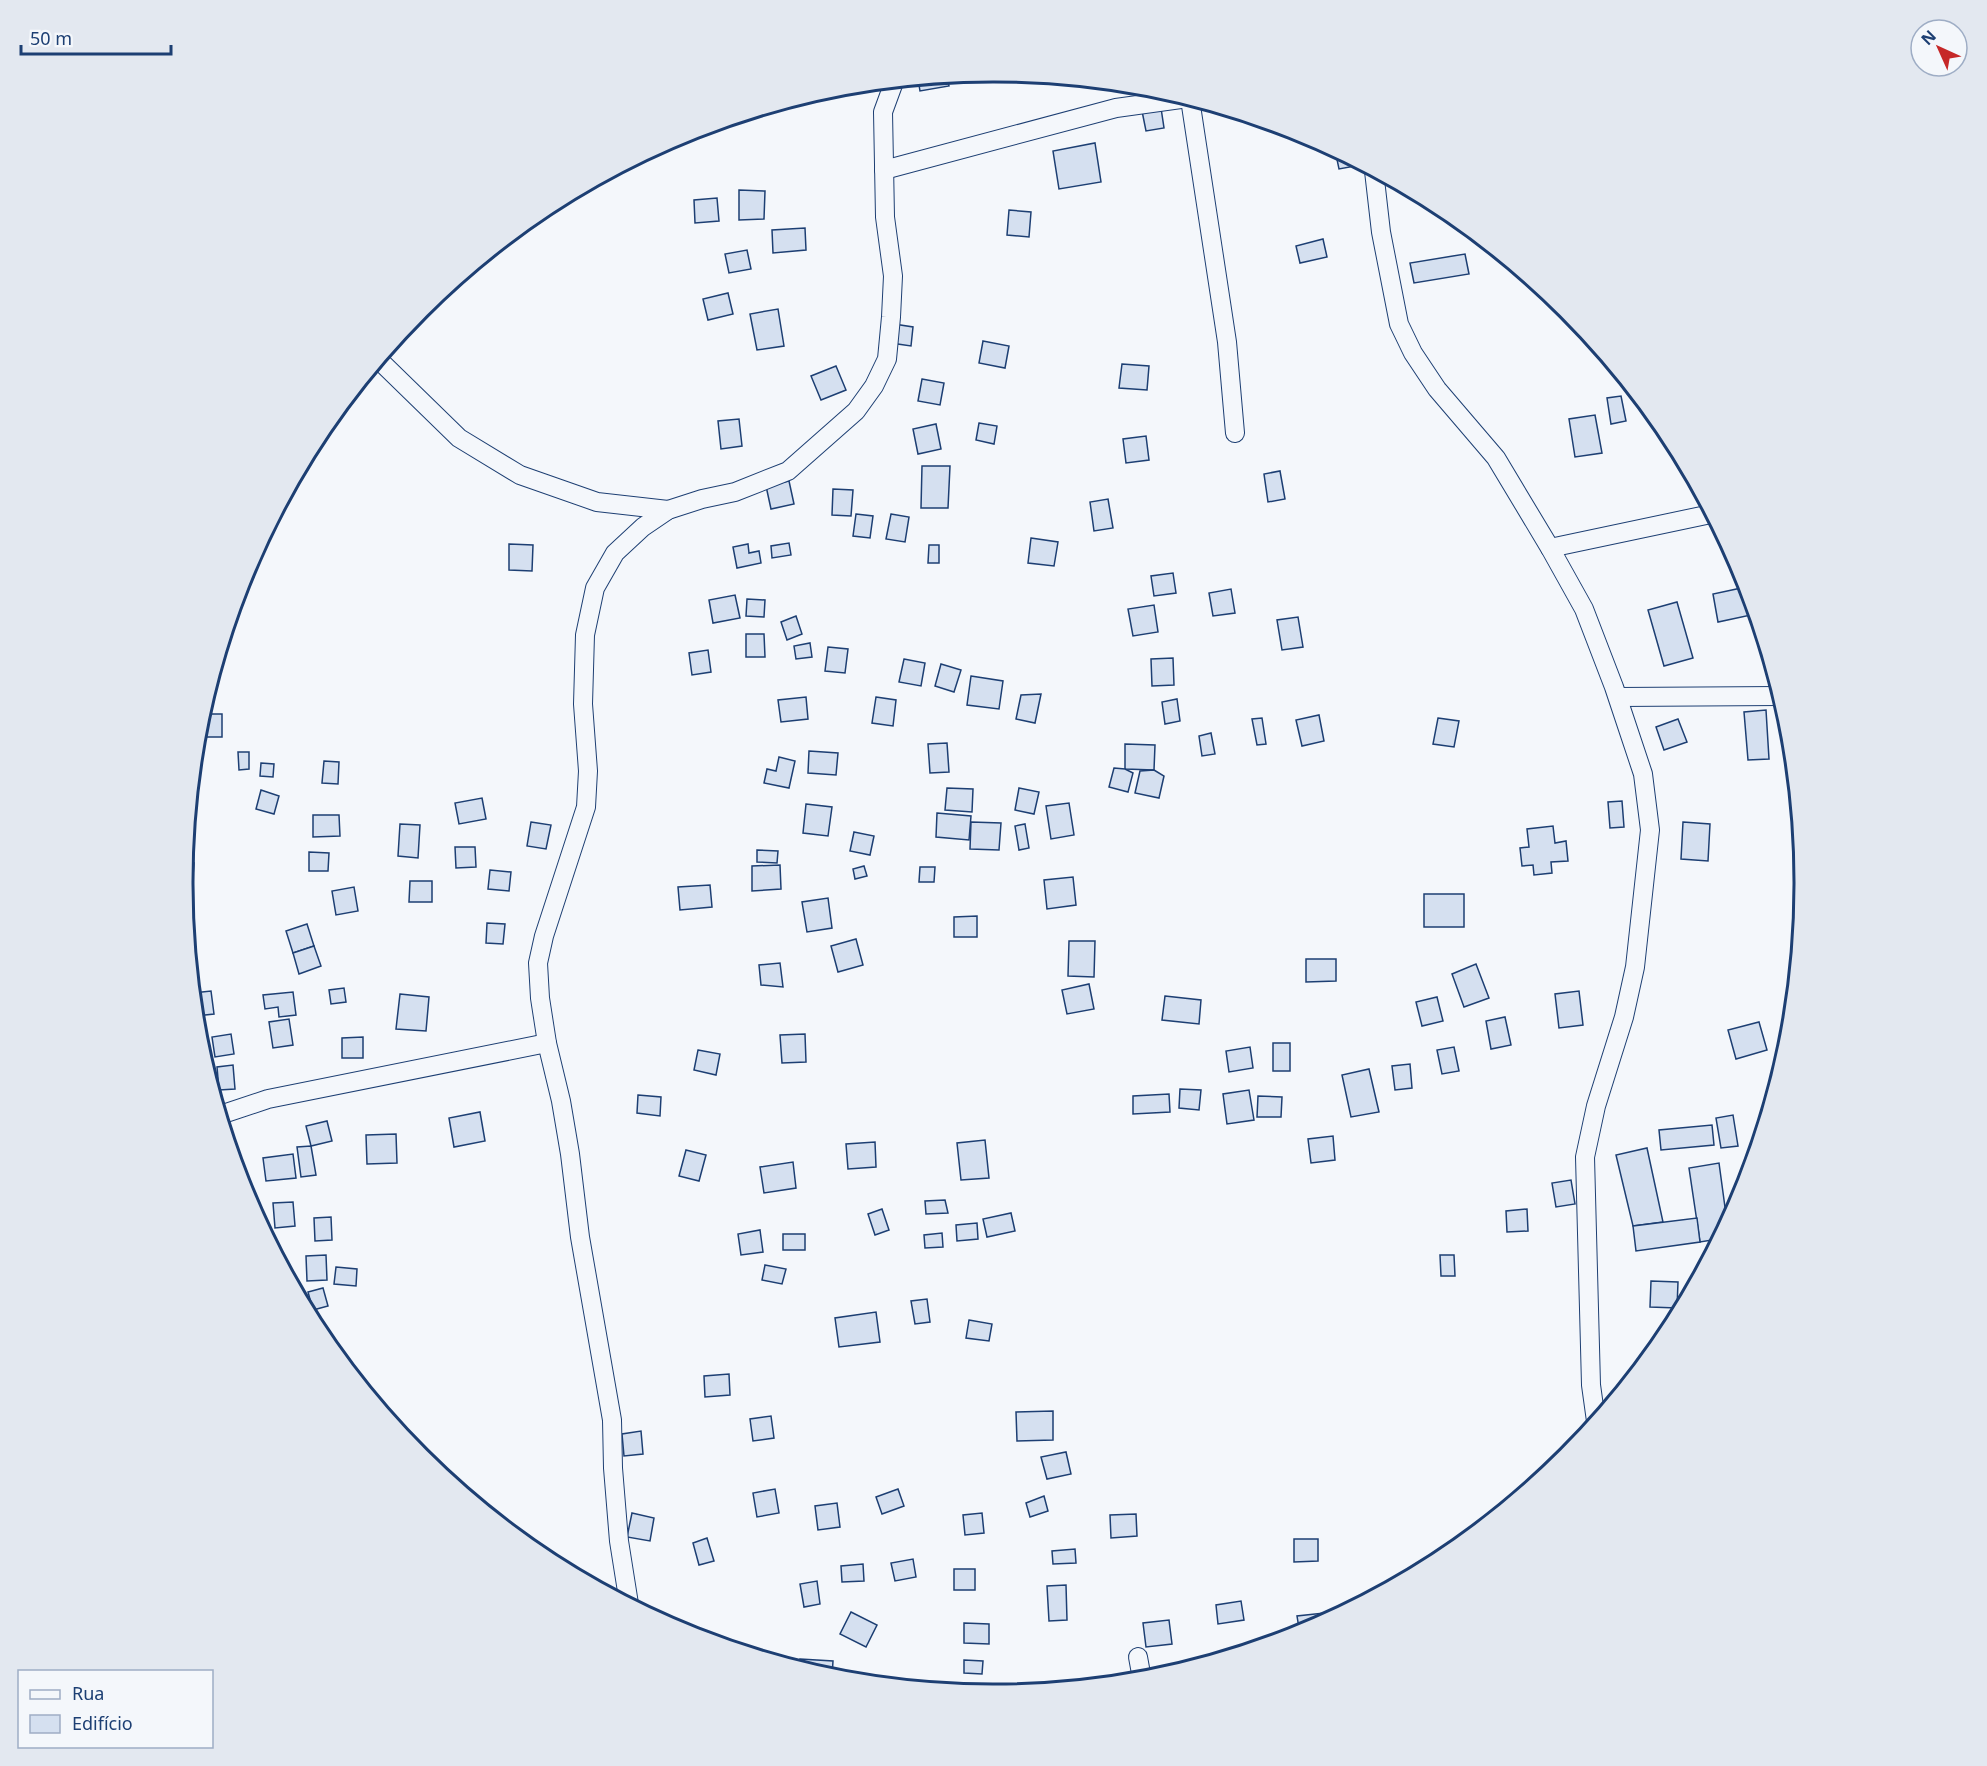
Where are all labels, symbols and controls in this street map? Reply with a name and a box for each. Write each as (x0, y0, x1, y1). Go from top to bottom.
scale bar (21, 18, 171, 56)
north arrow (1909, 18, 1969, 78)
text: N (1916, 25, 1941, 50)
text: 50 m (30, 26, 72, 50)
legend (18, 1670, 213, 1748)
text: Rua (72, 1681, 104, 1705)
text: Edifício (72, 1711, 133, 1735)

